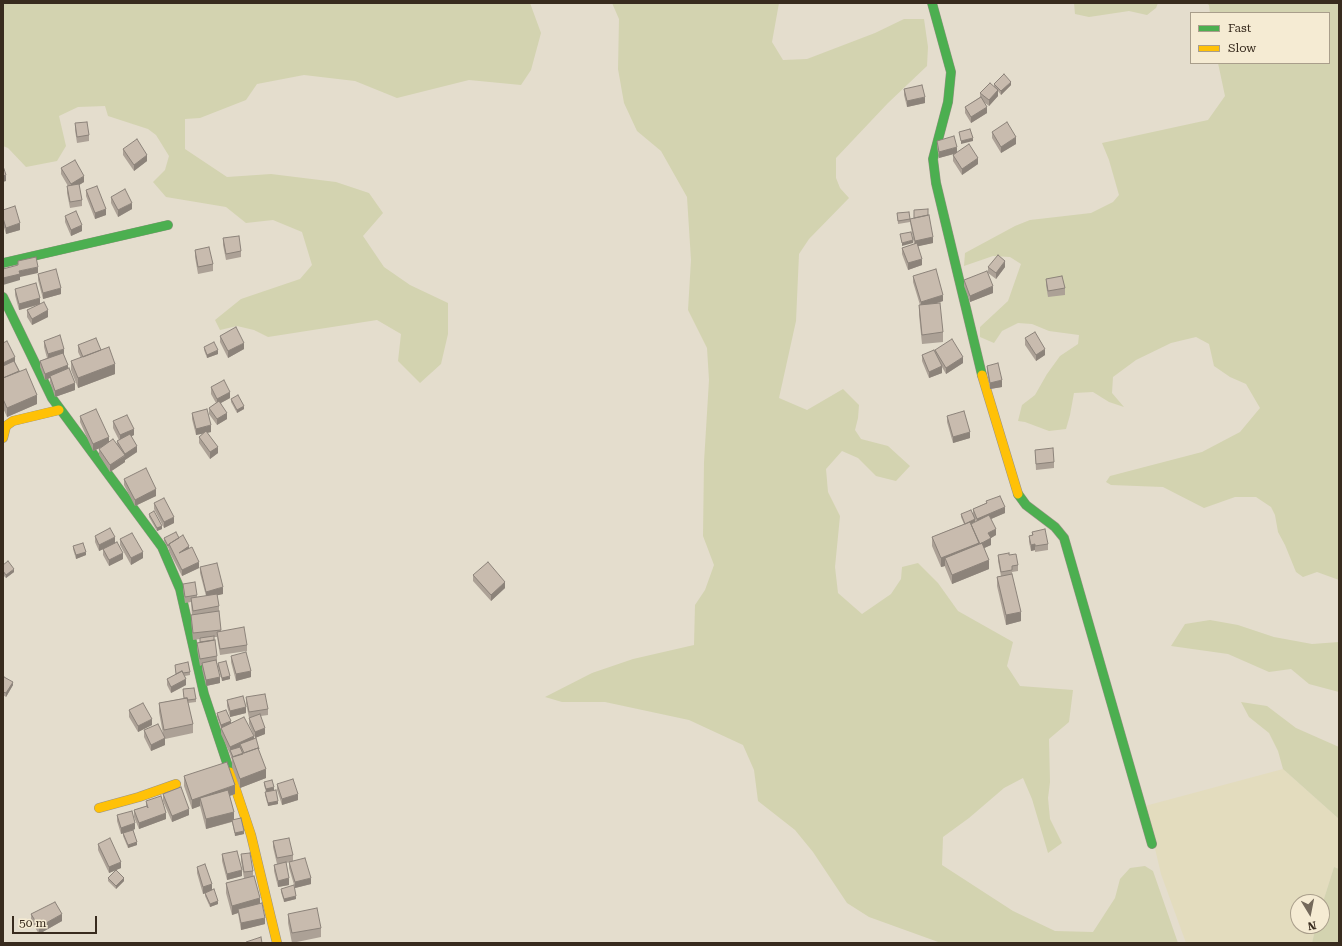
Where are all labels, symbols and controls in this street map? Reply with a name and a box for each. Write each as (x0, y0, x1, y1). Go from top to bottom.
legend (1190, 12, 1330, 64)
text: Fast (1228, 21, 1251, 35)
text: Slow (1228, 41, 1256, 55)
north arrow (1290, 894, 1330, 934)
scale bar (14, 908, 99, 934)
text: 50 m (19, 916, 46, 930)
text: N (1307, 918, 1317, 932)

